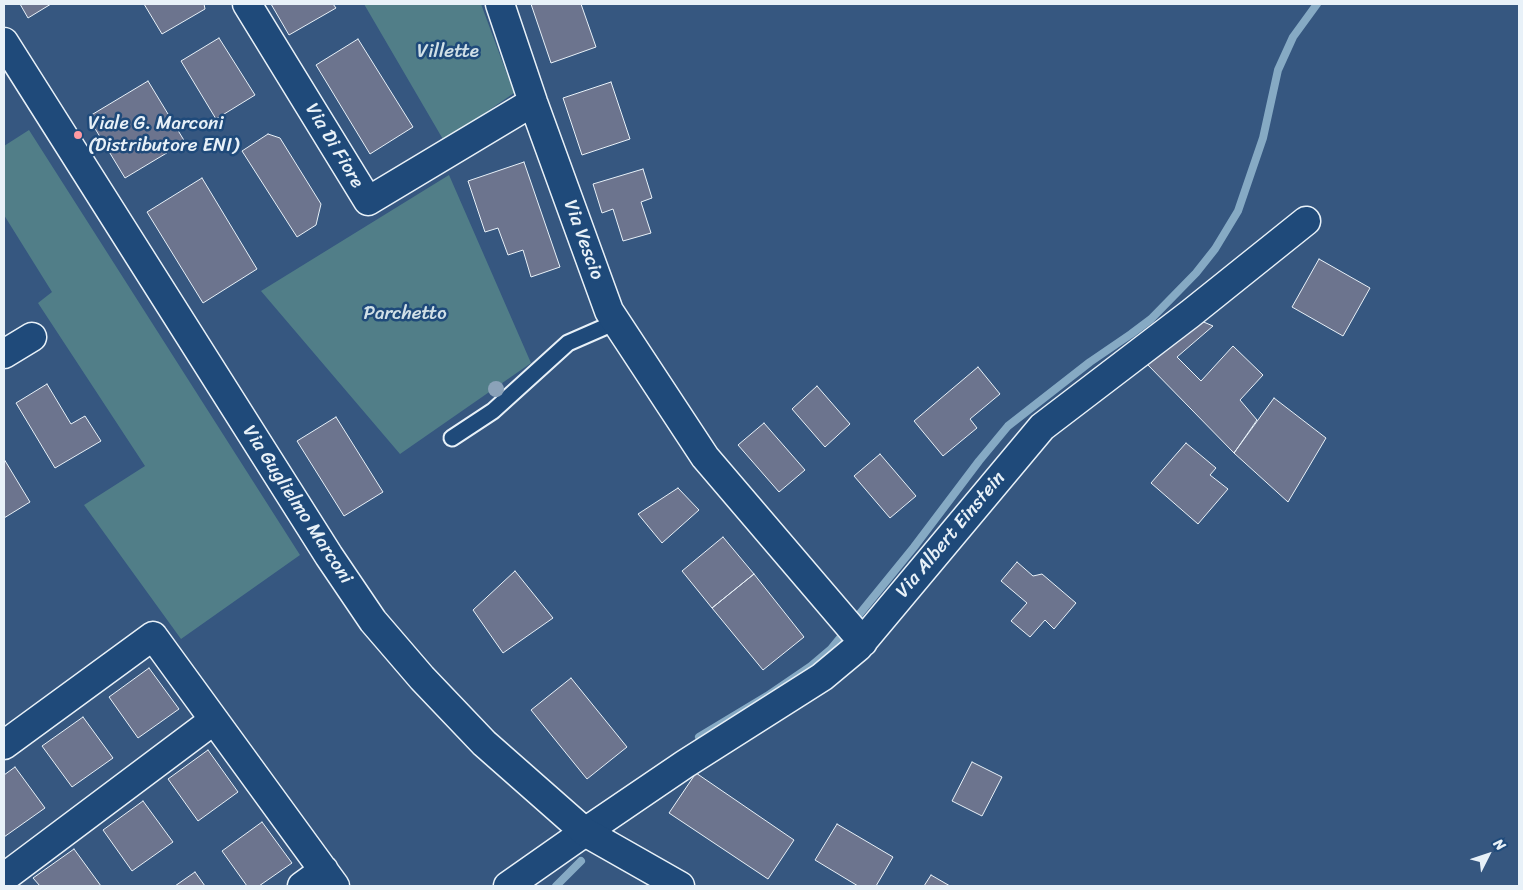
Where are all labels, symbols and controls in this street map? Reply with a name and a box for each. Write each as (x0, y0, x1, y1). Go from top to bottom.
park label: Villette (417, 41, 479, 63)
street label: Via Di Fiore (300, 100, 368, 192)
place label: Viale G. Marconi (Distributore ENI) (88, 113, 239, 157)
marker: Viale G. Marconi (Distributore ENI) (72, 129, 84, 141)
street label: Via Vescio (558, 197, 608, 283)
park label: Parchetto (363, 303, 447, 325)
street label: Via Guglielmo Marconi (237, 421, 357, 589)
street label: Via Albert Einstein (892, 467, 1010, 603)
north arrow (1463, 830, 1513, 880)
text: N (1487, 833, 1512, 857)

